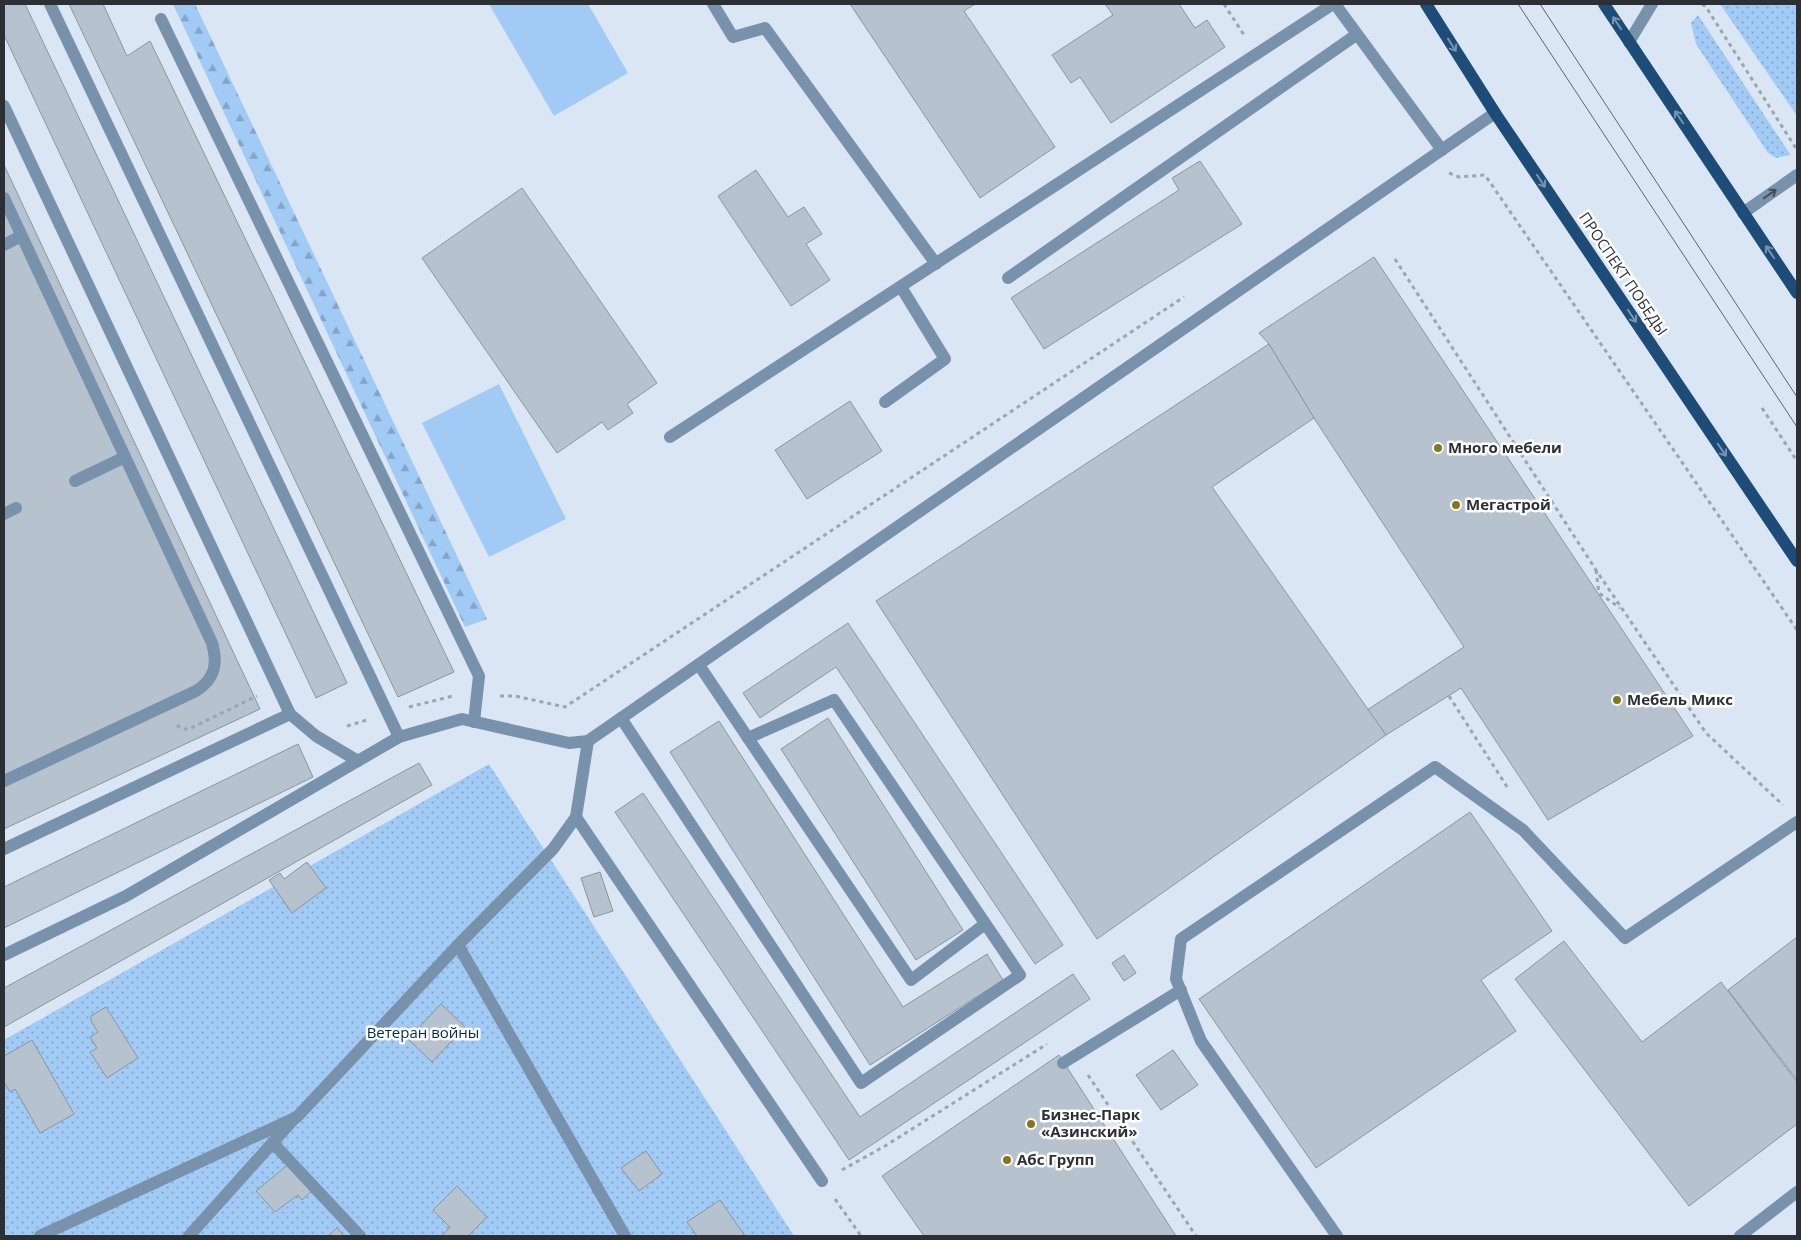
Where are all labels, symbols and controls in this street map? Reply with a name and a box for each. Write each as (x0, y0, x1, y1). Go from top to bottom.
one-way arrow (1611, 16, 1622, 30)
one-way arrow (1447, 38, 1457, 52)
one-way arrow (1674, 111, 1684, 125)
one-way arrow (1536, 174, 1546, 188)
one-way arrow (1763, 189, 1777, 199)
street label: ПРОСПЕКТ ПОБЕДЫ (1575, 208, 1673, 339)
one-way arrow (1765, 246, 1775, 260)
one-way arrow (1627, 308, 1637, 322)
place label: Много мебели (1448, 437, 1562, 457)
marker: Много мебели (1432, 442, 1444, 454)
one-way arrow (1718, 443, 1728, 457)
place label: Мегастрой (1466, 494, 1551, 514)
marker: Мегастрой (1450, 499, 1462, 511)
place label: Мебель Микс (1627, 689, 1733, 709)
marker: Мебель Микс (1611, 694, 1623, 706)
park label: Ветеран войны (367, 1022, 479, 1042)
place label: Бизнес-Парк «Азинский» (1041, 1104, 1141, 1141)
marker: Бизнес-Парк «Азинский» (1025, 1118, 1037, 1130)
place label: Абс Групп (1017, 1149, 1094, 1169)
marker: Абс Групп (1001, 1154, 1013, 1166)

